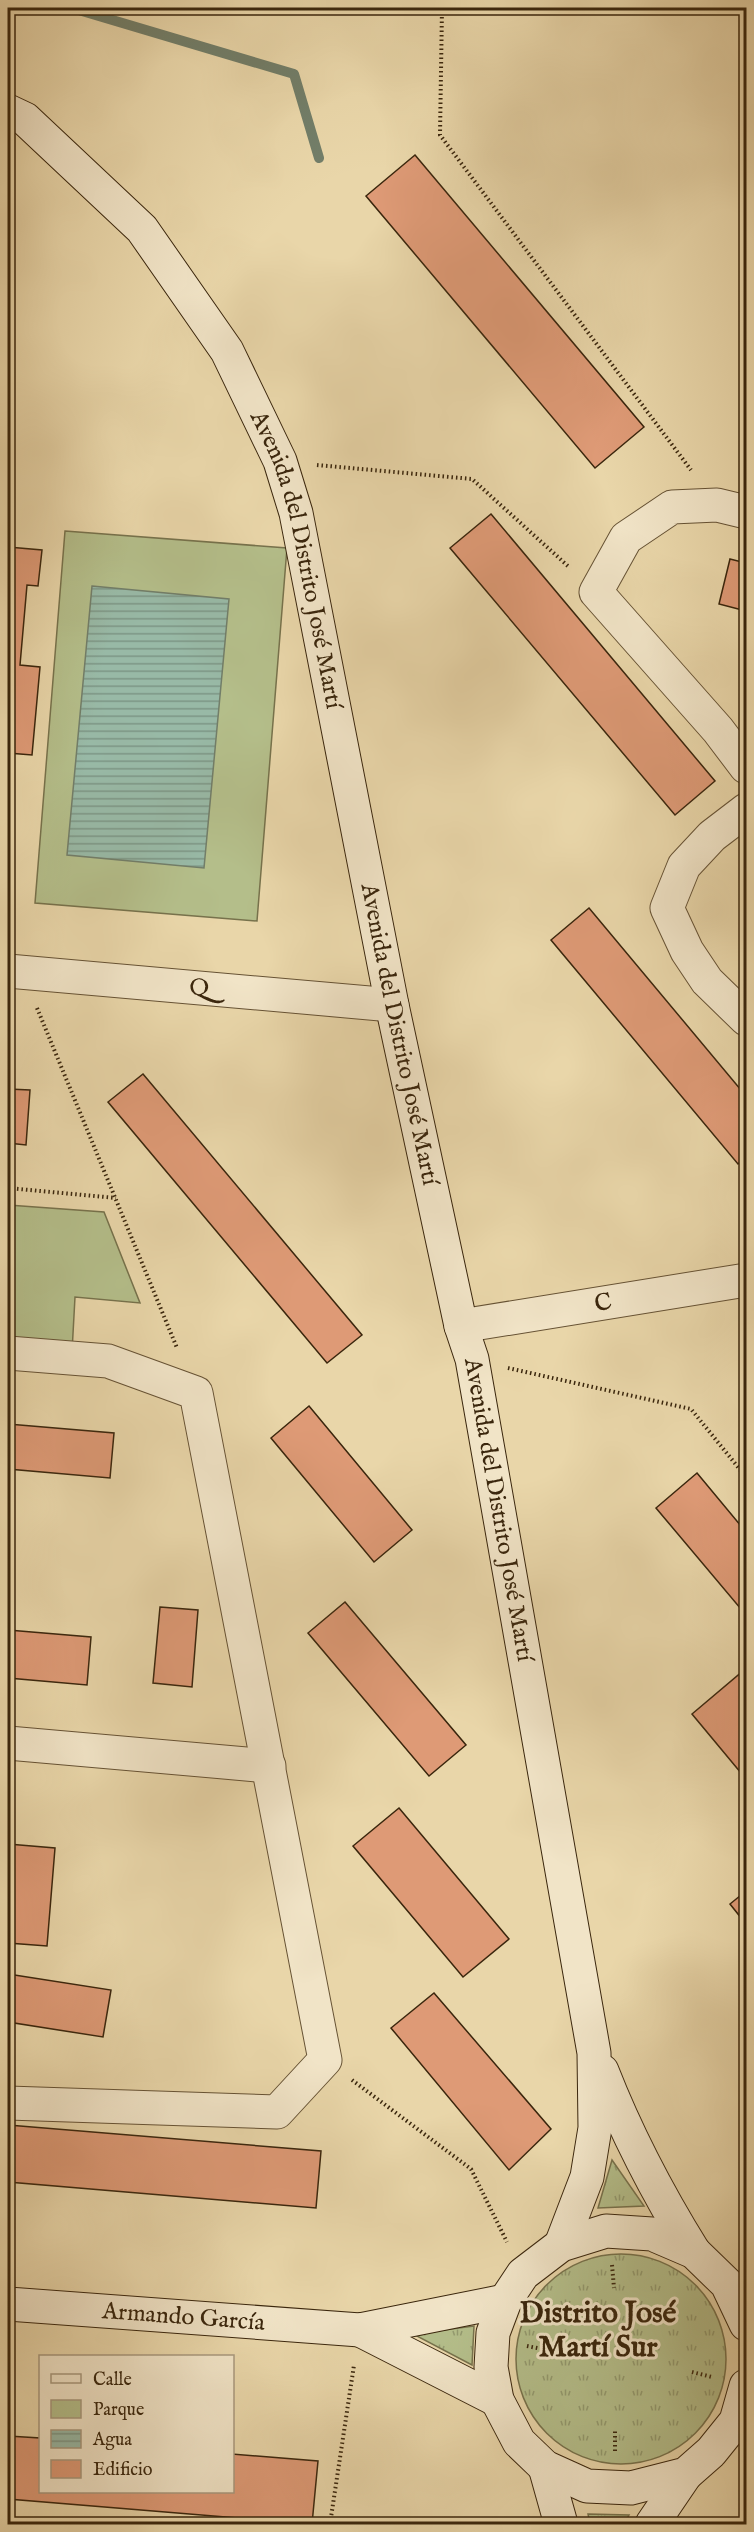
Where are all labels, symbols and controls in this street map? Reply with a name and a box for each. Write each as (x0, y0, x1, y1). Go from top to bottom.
street label: Avenida del Distrito José Martí (242, 405, 350, 713)
street label: Avenida del Distrito José Martí (353, 880, 446, 1190)
street label: Q (188, 972, 228, 1006)
street label: C (592, 1286, 614, 1320)
street label: Avenida del Distrito José Martí (456, 1355, 541, 1665)
street label: Armando García (100, 2295, 267, 2338)
district label: Distrito José Martí Sur (520, 2295, 677, 2367)
legend (39, 2355, 234, 2493)
text: Calle (93, 2369, 132, 2392)
text: Parque (93, 2399, 144, 2422)
text: Agua (92, 2429, 132, 2452)
text: Edificio (93, 2459, 153, 2482)

